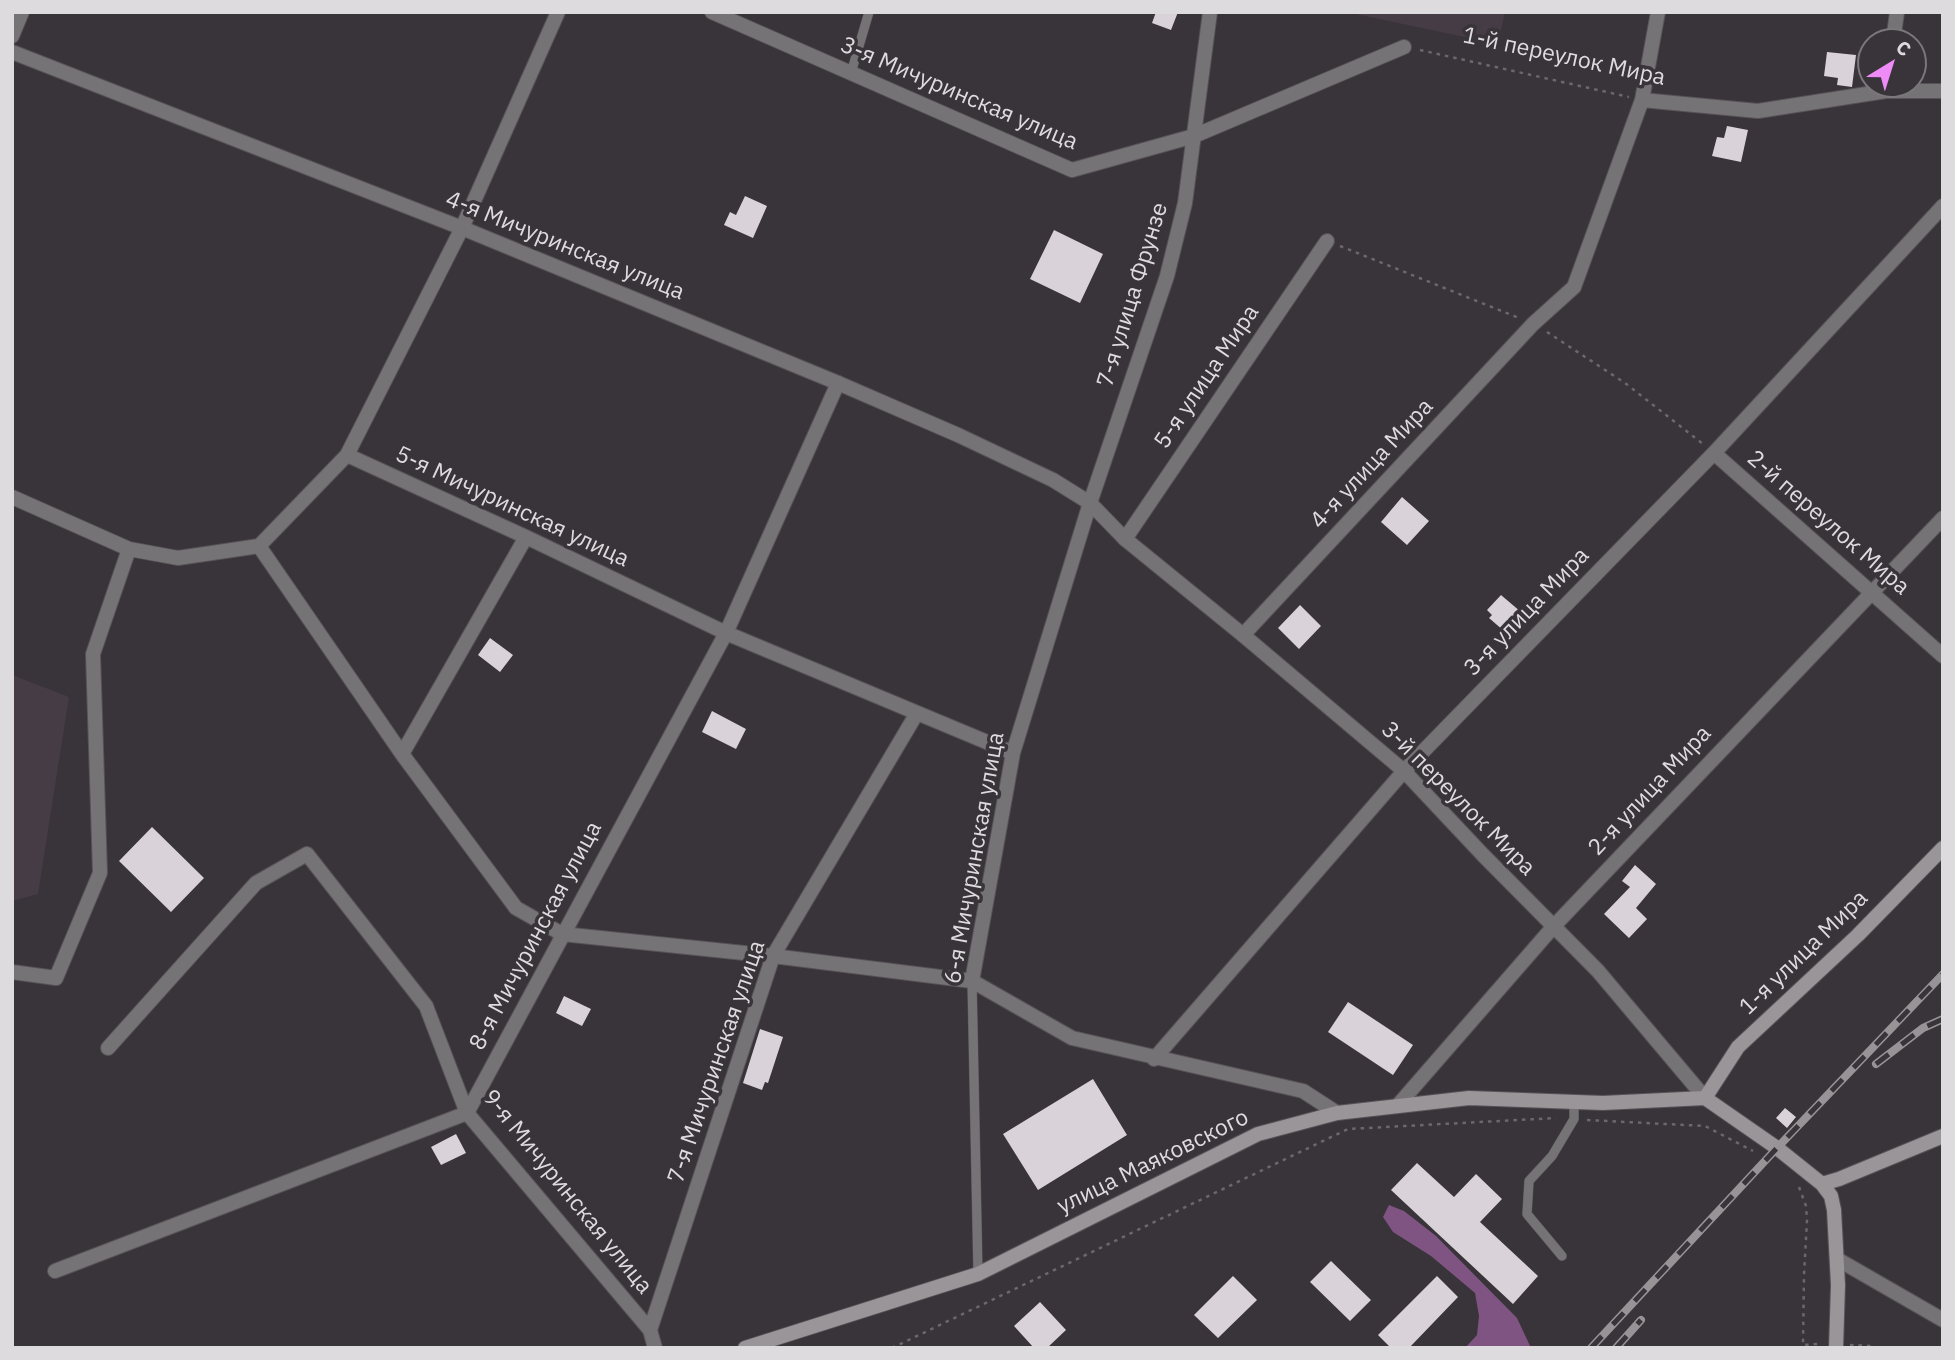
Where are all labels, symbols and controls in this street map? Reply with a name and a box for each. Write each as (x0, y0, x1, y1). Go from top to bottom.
street label: 1-й переулок Мира (1460, 22, 1668, 92)
north arrow (1857, 28, 1927, 98)
street label: 3-я Мичуринская улица (836, 32, 1082, 156)
text: С (1891, 35, 1916, 61)
street label: 4-я Мичуринская улица (442, 185, 688, 307)
street label: 7-я улица Фрунзе (1092, 199, 1174, 391)
street label: 5-я улица Мира (1149, 300, 1265, 454)
street label: 4-я улица Мира (1305, 393, 1439, 535)
street label: 5-я Мичуринская улица (391, 441, 633, 573)
street label: 2-й переулок Мира (1741, 445, 1915, 601)
street label: 3-я улица Мира (1459, 542, 1595, 682)
street label: 3-й переулок Мира (1375, 716, 1541, 882)
street label: 2-я улица Мира (1583, 720, 1717, 862)
street label: 6-я Мичуринская улица (939, 730, 1011, 986)
street label: 8-я Мичуринская улица (464, 817, 608, 1055)
street label: 1-я улица Мира (1734, 885, 1874, 1021)
street label: 7-я Мичуринская улица (662, 937, 772, 1187)
street label: 9-я Мичуринская улица (476, 1084, 658, 1300)
street label: улица Маяковского (1053, 1104, 1253, 1220)

